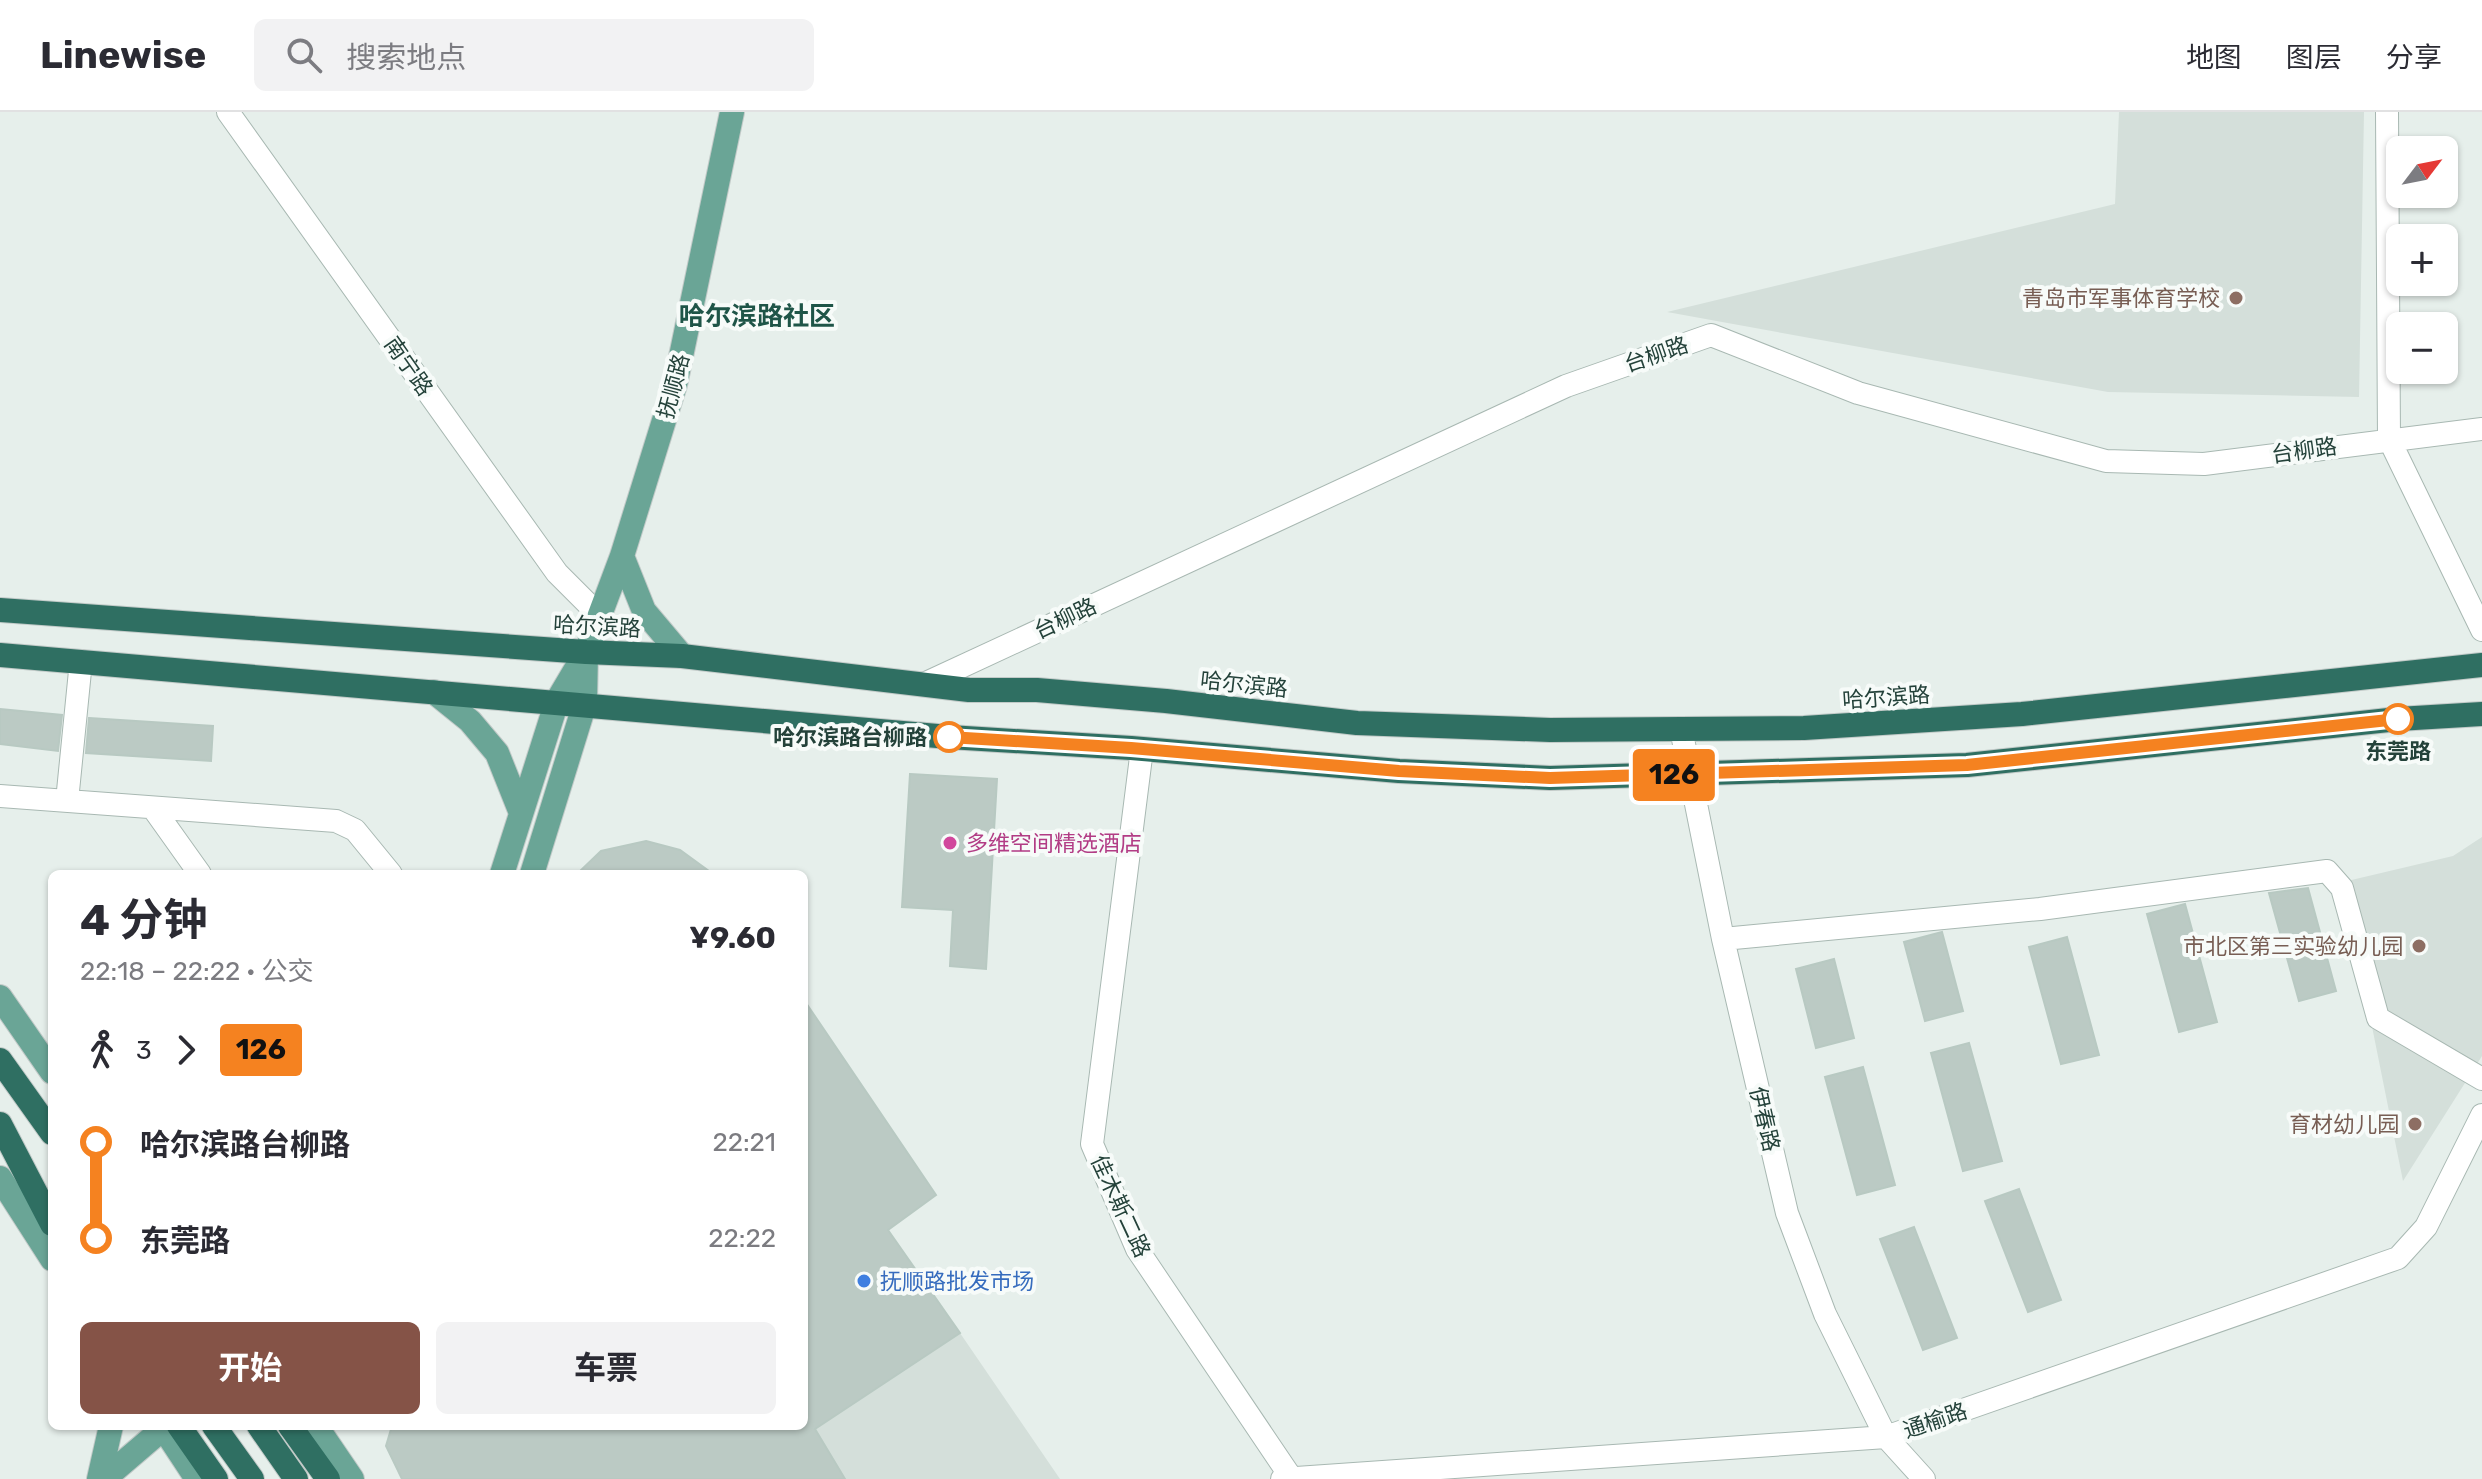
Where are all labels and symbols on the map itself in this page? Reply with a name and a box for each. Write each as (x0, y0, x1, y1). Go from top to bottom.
north arrow (2386, 136, 2458, 208)
place label: 青岛市军事体育学校 (2022, 285, 2220, 312)
marker: 青岛市军事体育学校 (2227, 289, 2245, 307)
district label: 哈尔滨路社区 (679, 301, 835, 332)
street label: 台柳路 (1621, 331, 1692, 378)
street label: 南宁路 (379, 332, 439, 401)
street label: 抚顺路 (652, 351, 695, 422)
street label: 台柳路 (2270, 433, 2339, 468)
street label: 台柳路 (1030, 592, 1101, 645)
street label: 哈尔滨路 (552, 611, 642, 642)
street label: 哈尔滨路 (1199, 666, 1289, 703)
street label: 哈尔滨路 (1841, 681, 1931, 714)
marker: 东莞路 (2383, 704, 2413, 734)
marker: 哈尔滨路台柳路 (934, 722, 964, 752)
place label: 哈尔滨路台柳路 (773, 724, 927, 751)
place label: 东莞路 (2365, 738, 2431, 765)
line badge: 126 (1628, 749, 1720, 801)
place label: 多维空间精选酒店 (966, 830, 1142, 857)
marker: 多维空间精选酒店 (941, 834, 959, 852)
place label: 市北区第三实验幼儿园 (2183, 933, 2403, 960)
marker: 市北区第三实验幼儿园 (2410, 937, 2428, 955)
street label: 伊春路 (1744, 1084, 1785, 1154)
place label: 育材幼儿园 (2289, 1111, 2399, 1138)
marker: 育材幼儿园 (2406, 1115, 2424, 1133)
street label: 佳木斯二路 (1085, 1151, 1156, 1262)
place label: 抚顺路批发市场 (880, 1268, 1034, 1295)
marker: 抚顺路批发市场 (855, 1272, 873, 1290)
street label: 通榆路 (1900, 1397, 1971, 1444)

